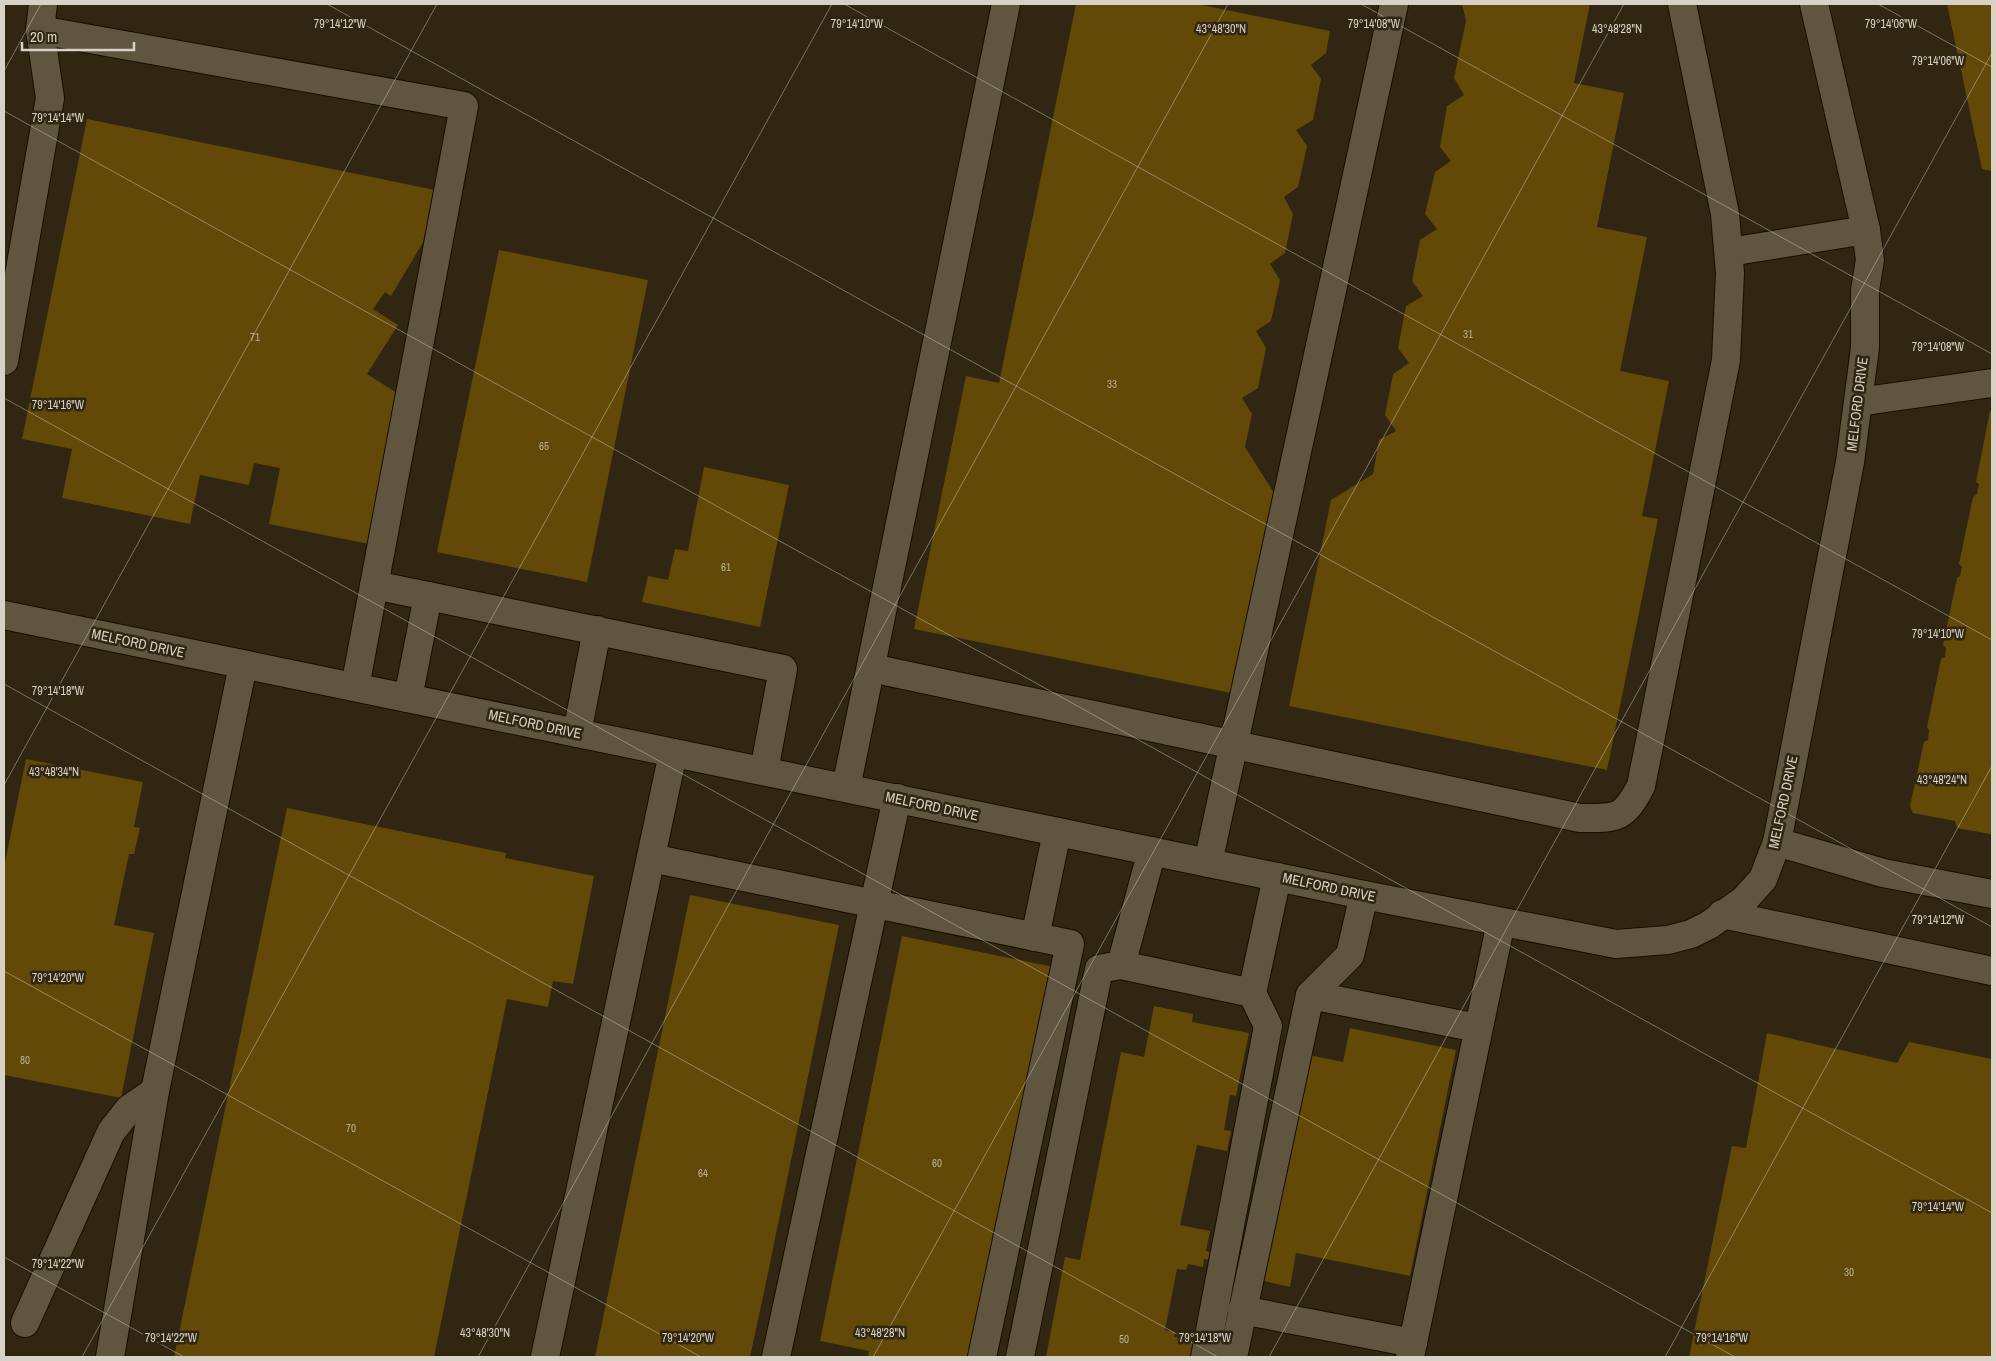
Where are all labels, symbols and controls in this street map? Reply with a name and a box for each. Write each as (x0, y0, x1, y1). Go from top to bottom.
text: 79°14'12"W (314, 16, 367, 32)
text: 79°14'10"W (831, 16, 884, 32)
text: 79°14'08"W (1348, 16, 1401, 32)
text: 79°14'06"W (1865, 16, 1918, 32)
scale bar (22, 20, 135, 52)
text: 43°48'30"N (1196, 21, 1246, 37)
text: 43°48'28"N (1592, 21, 1642, 37)
text: 20 m (30, 26, 57, 47)
text: 79°14'06"W (1912, 53, 1965, 69)
text: 79°14'14"W (32, 110, 85, 126)
house number: 31 (1463, 327, 1473, 341)
house number: 71 (250, 330, 260, 344)
text: 79°14'08"W (1912, 339, 1965, 355)
street label: MELFORD DRIVE (1842, 356, 1872, 452)
house number: 33 (1107, 377, 1117, 391)
text: 79°14'16"W (32, 397, 85, 413)
house number: 65 (539, 439, 549, 453)
house number: 61 (721, 560, 731, 574)
street label: MELFORD DRIVE (90, 624, 186, 662)
text: 79°14'10"W (1912, 626, 1965, 642)
text: 79°14'18"W (32, 683, 85, 699)
street label: MELFORD DRIVE (487, 705, 583, 743)
street label: MELFORD DRIVE (1764, 754, 1802, 850)
text: 43°48'34"N (29, 764, 79, 780)
text: 43°48'24"N (1917, 772, 1967, 788)
street label: MELFORD DRIVE (884, 787, 980, 825)
street label: MELFORD DRIVE (1281, 868, 1377, 906)
text: 79°14'12"W (1912, 912, 1965, 928)
text: 79°14'20"W (32, 970, 85, 986)
house number: 80 (20, 1053, 30, 1067)
house number: 70 (346, 1121, 356, 1135)
house number: 60 (932, 1156, 942, 1170)
house number: 64 (698, 1166, 708, 1180)
text: 79°14'14"W (1912, 1199, 1965, 1215)
text: 79°14'22"W (32, 1256, 85, 1272)
house number: 30 (1844, 1265, 1854, 1279)
text: 43°48'30"N (460, 1325, 510, 1341)
text: 43°48'28"N (855, 1325, 905, 1341)
text: 79°14'22"W (145, 1330, 198, 1346)
text: 79°14'20"W (662, 1330, 715, 1346)
text: 79°14'18"W (1179, 1330, 1232, 1346)
text: 79°14'16"W (1696, 1330, 1749, 1346)
house number: 50 (1119, 1332, 1129, 1346)

